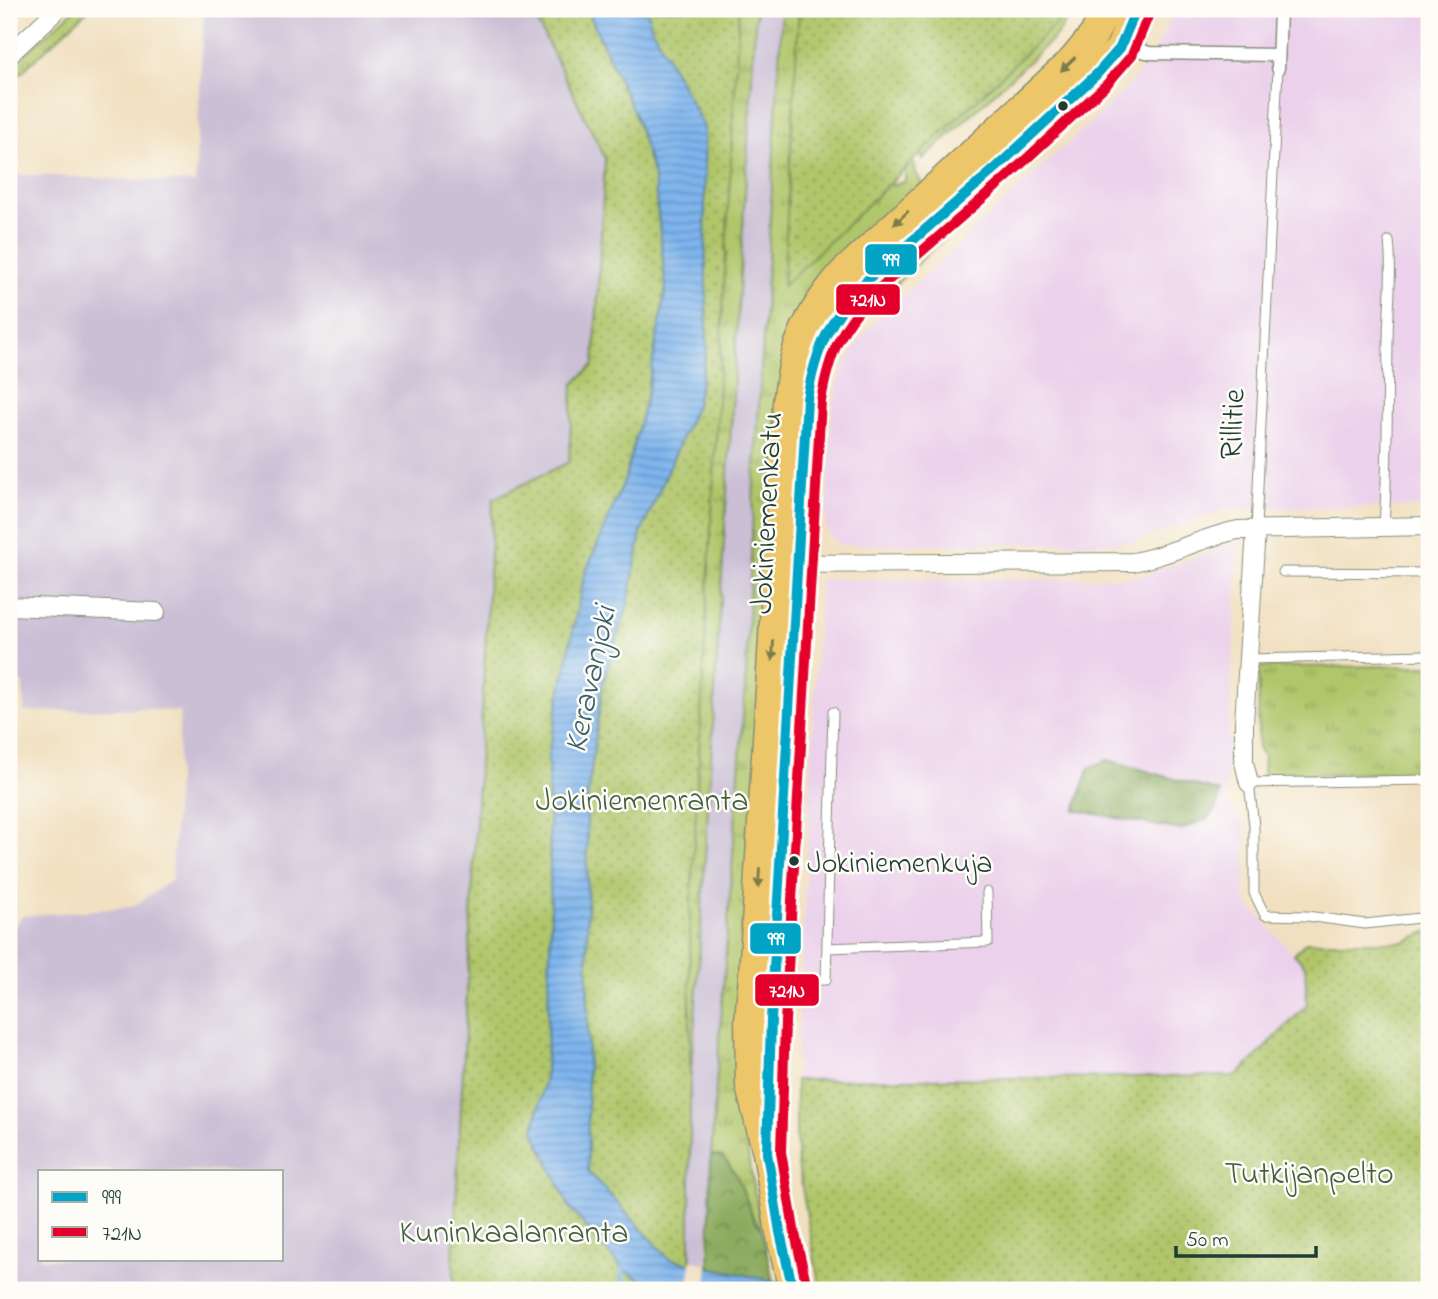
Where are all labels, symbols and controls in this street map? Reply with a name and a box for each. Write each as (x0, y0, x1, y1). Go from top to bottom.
one-way arrow (1059, 56, 1077, 72)
unlabelled marker (1056, 99, 1070, 113)
one-way arrow (893, 210, 910, 226)
line badge: 999 (864, 243, 918, 276)
text: 999 (881, 248, 900, 275)
line badge: 721N (835, 283, 901, 316)
text: 721N (850, 288, 886, 315)
street label: Rillitie (1209, 387, 1260, 461)
street label: Jokiniemenkatu (740, 411, 797, 615)
water label: Keravanjoki (553, 599, 631, 758)
one-way arrow (767, 640, 778, 662)
park label: Jokiniemenranta (536, 779, 748, 826)
place label: Jokiniemenkuja (807, 843, 992, 887)
marker: Jokiniemenkuja (787, 854, 801, 868)
one-way arrow (754, 867, 765, 889)
line badge: 999 (749, 922, 802, 955)
text: 999 (766, 927, 785, 954)
line badge: 721N (754, 973, 820, 1007)
text: 721N (769, 979, 805, 1006)
park label: Tutkijanpelto (1224, 1152, 1394, 1199)
legend (38, 1170, 284, 1260)
text: 999 (102, 1184, 122, 1214)
park label: Kuninkaalanranta (399, 1211, 629, 1258)
scale bar (1176, 1215, 1316, 1259)
text: 721N (102, 1220, 142, 1250)
text: 50 m (1186, 1226, 1229, 1256)

